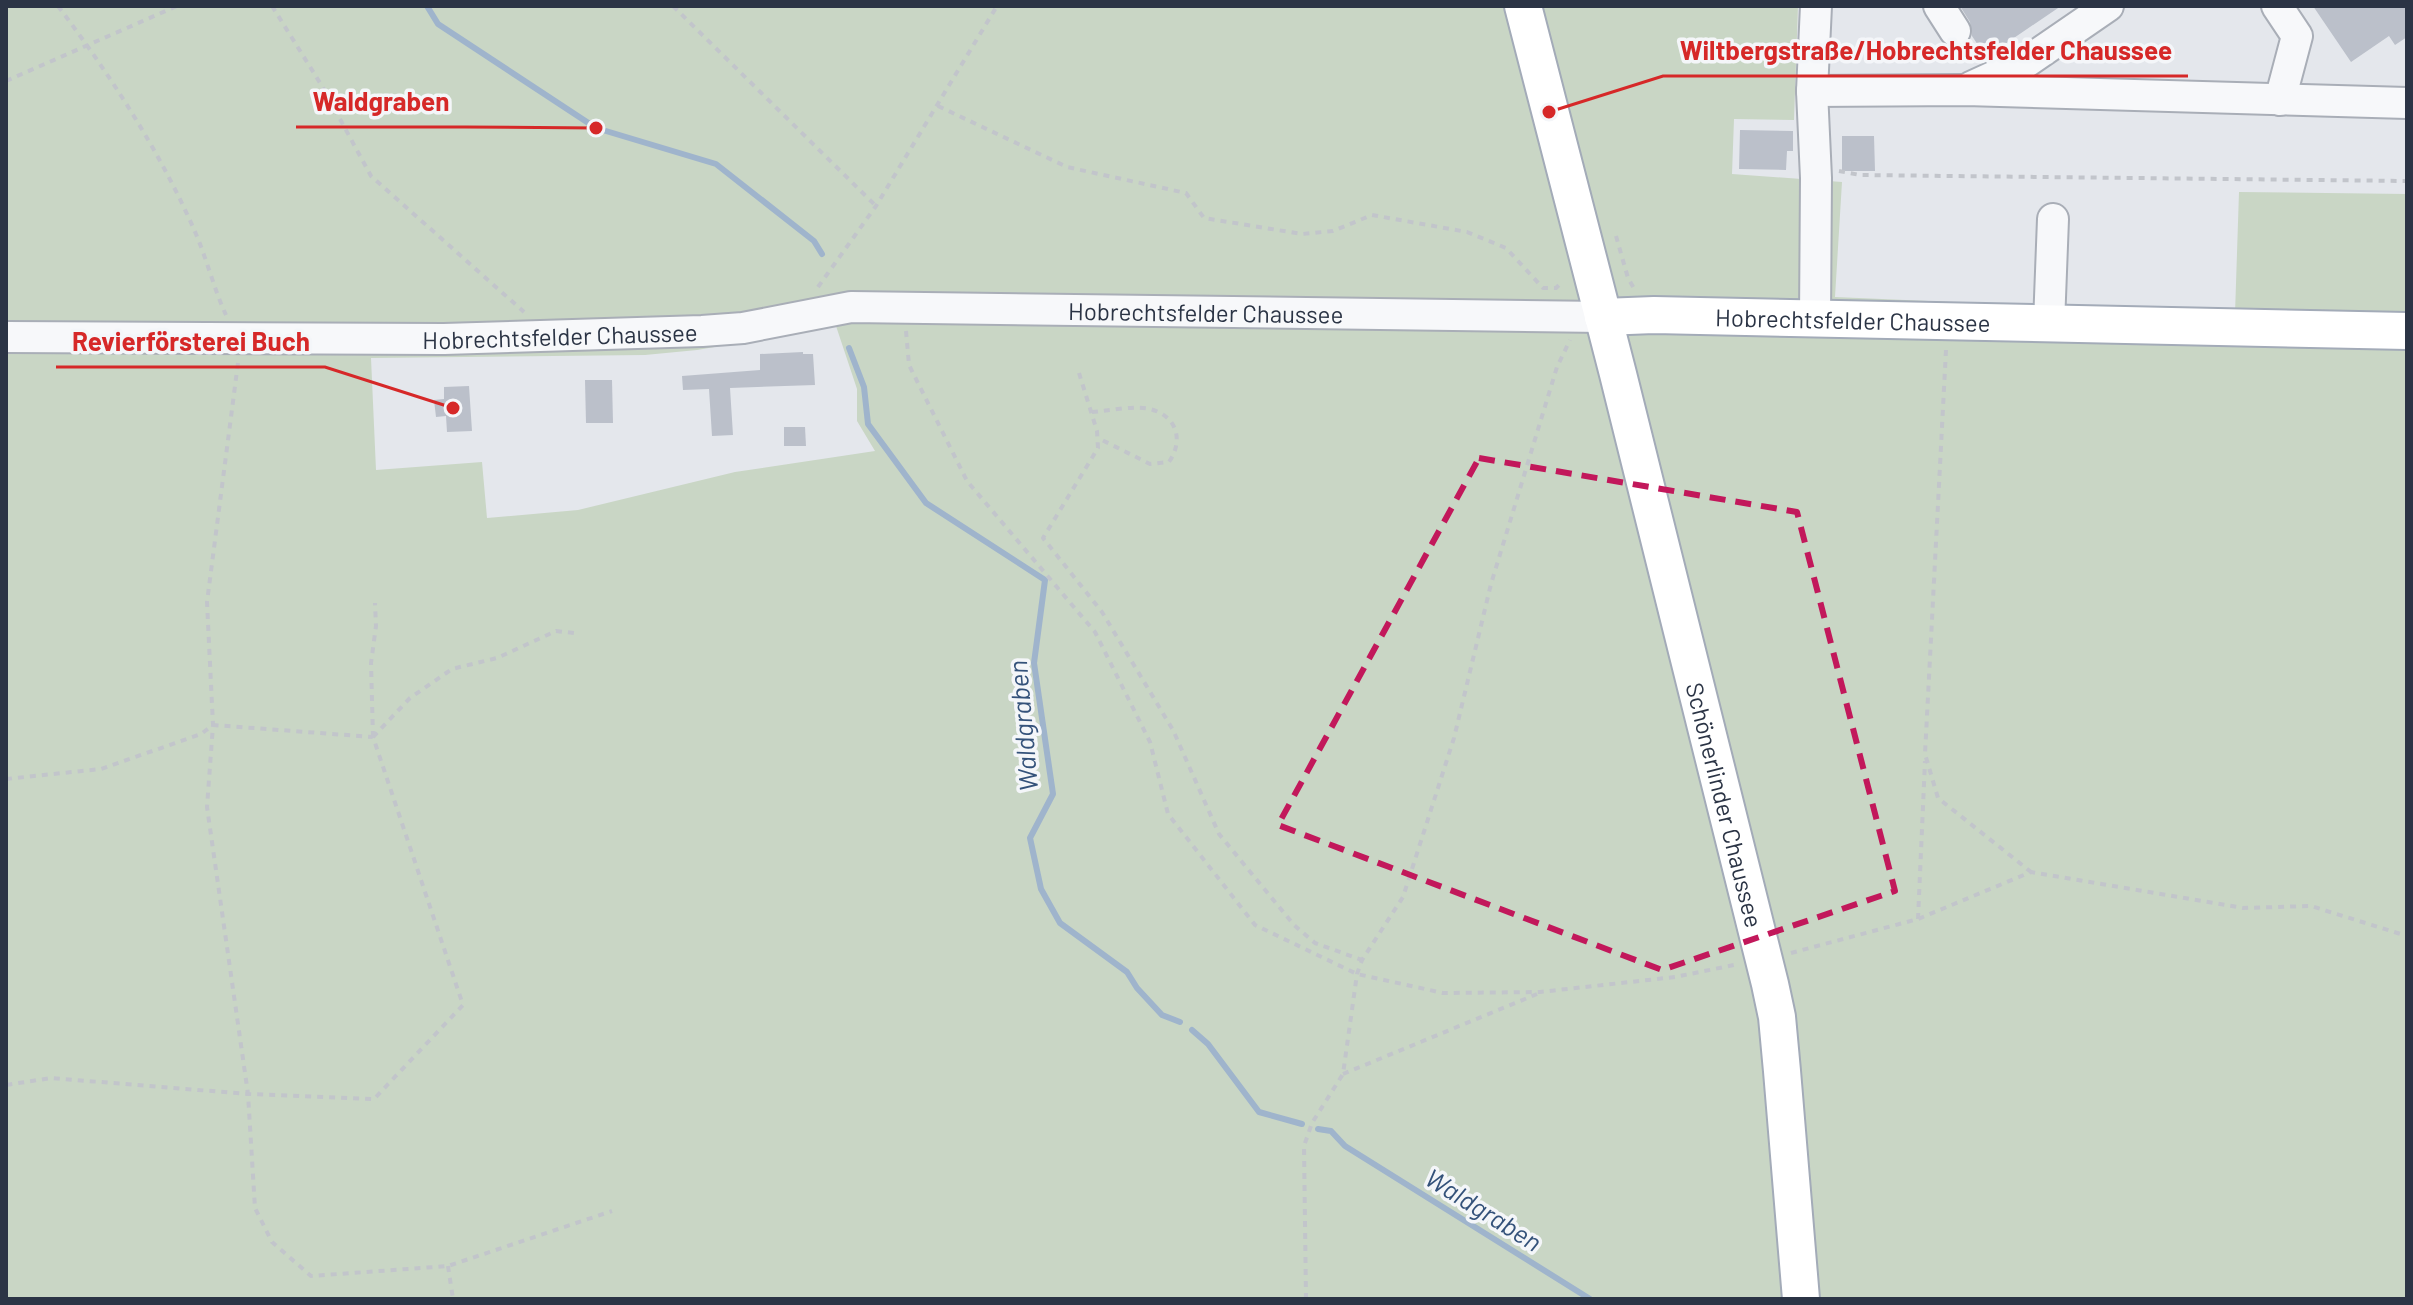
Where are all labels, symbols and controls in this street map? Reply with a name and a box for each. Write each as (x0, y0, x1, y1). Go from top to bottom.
callout: Wiltbergstraße/Hobrechtsfelder Chaussee (1663, 26, 2188, 76)
text: Wiltbergstraße/Hobrechtsfelder Chaussee (1680, 34, 2172, 65)
callout: Waldgraben (296, 77, 465, 127)
text: Waldgraben (312, 85, 450, 116)
street label: Hobrechtsfelder Chaussee (1068, 295, 1344, 328)
street label: Hobrechtsfelder Chaussee (1715, 302, 1991, 337)
callout: Revierförsterei Buch (56, 317, 325, 367)
street label: Hobrechtsfelder Chaussee (422, 317, 698, 354)
text: Revierförsterei Buch (72, 325, 310, 356)
water label: Waldgraben (1001, 659, 1043, 793)
street label: Schönerlinder Chaussee (1681, 679, 1770, 930)
water label: Waldgraben (1420, 1161, 1548, 1257)

